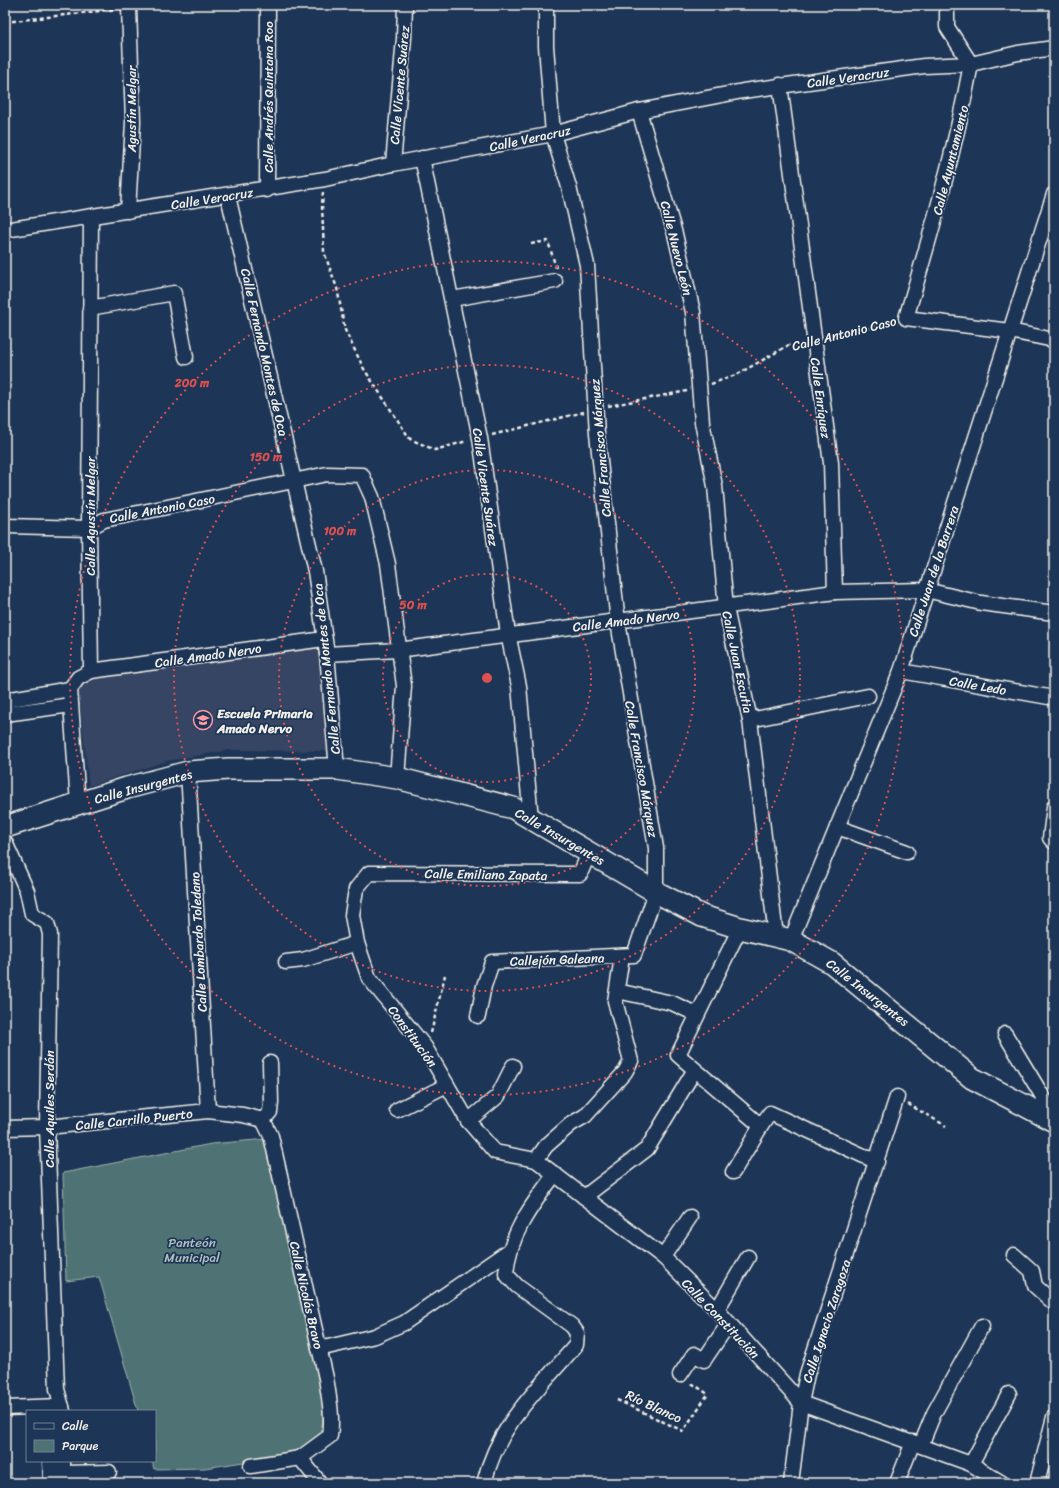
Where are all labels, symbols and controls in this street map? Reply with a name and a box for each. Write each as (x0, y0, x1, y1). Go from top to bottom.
street label: Calle Andrés Quintana Roo (257, 21, 280, 173)
street label: Calle Vicente Suárez (383, 24, 416, 145)
street label: Calle Veracruz (805, 60, 892, 95)
street label: Agustín Melgar (120, 65, 143, 153)
street label: Calle Ayuntamiento (926, 102, 975, 218)
street label: Calle Veracruz (487, 118, 574, 158)
street label: Calle Veracruz (169, 181, 256, 216)
street label: Calle Nuevo León (654, 198, 699, 298)
street label: Calle Fernando Montes de Oca (234, 266, 295, 439)
street label: Calle Antonio Caso (789, 309, 899, 358)
street label: Calle Enríquez (803, 356, 838, 441)
text: 200 m (174, 372, 210, 394)
street label: Calle Francisco Márquez (583, 377, 618, 518)
street label: Calle Vicente Suárez (466, 426, 505, 548)
text: 150 m (250, 446, 283, 468)
street label: Calle Agustín Melgar (79, 456, 102, 576)
street label: Calle Antonio Caso (107, 487, 217, 530)
street label: Calle Juan de la Barrera (901, 502, 966, 640)
text: 100 m (324, 520, 357, 542)
street label: Calle Fernando Montes de Oca (306, 582, 347, 755)
text: 50 m (399, 594, 427, 616)
street label: Calle Amado Nervo (571, 602, 681, 638)
street label: Calle Juan Escutia (715, 609, 760, 716)
street label: Calle Amado Nervo (153, 637, 263, 674)
street label: Calle Ledo (947, 669, 1009, 702)
centre of rings (480, 671, 494, 685)
street label: Calle Francisco Márquez (618, 699, 665, 840)
place label: Escuela Primaria Amado Nervo (216, 702, 313, 740)
school or university icon: Escuela Primaria Amado Nervo (192, 709, 214, 731)
street label: Calle Insurgentes (92, 762, 195, 811)
street label: Calle Insurgentes (510, 801, 610, 872)
street label: Calle Emiliano Zapata (424, 862, 548, 887)
street label: Calle Lombardo Toledano (183, 871, 214, 1013)
street label: Callejón Galeana (509, 946, 605, 973)
street label: Calle Insurgentes (821, 952, 915, 1033)
street label: Constitución (382, 1000, 443, 1073)
street label: Calle Aquiles Serdán (38, 1050, 61, 1168)
street label: Calle Carrillo Puerto (74, 1102, 194, 1137)
park label: Panteón Municipal (164, 1231, 220, 1269)
street label: Calle Nicolás Bravo (283, 1239, 330, 1352)
street label: Calle Ignacio Zaragoza (796, 1256, 857, 1386)
street label: Calle Constitución (676, 1273, 765, 1364)
street label: Río Blanco (622, 1383, 686, 1430)
legend (26, 1410, 156, 1462)
text: Calle (62, 1415, 89, 1437)
text: Parque (62, 1435, 99, 1457)

